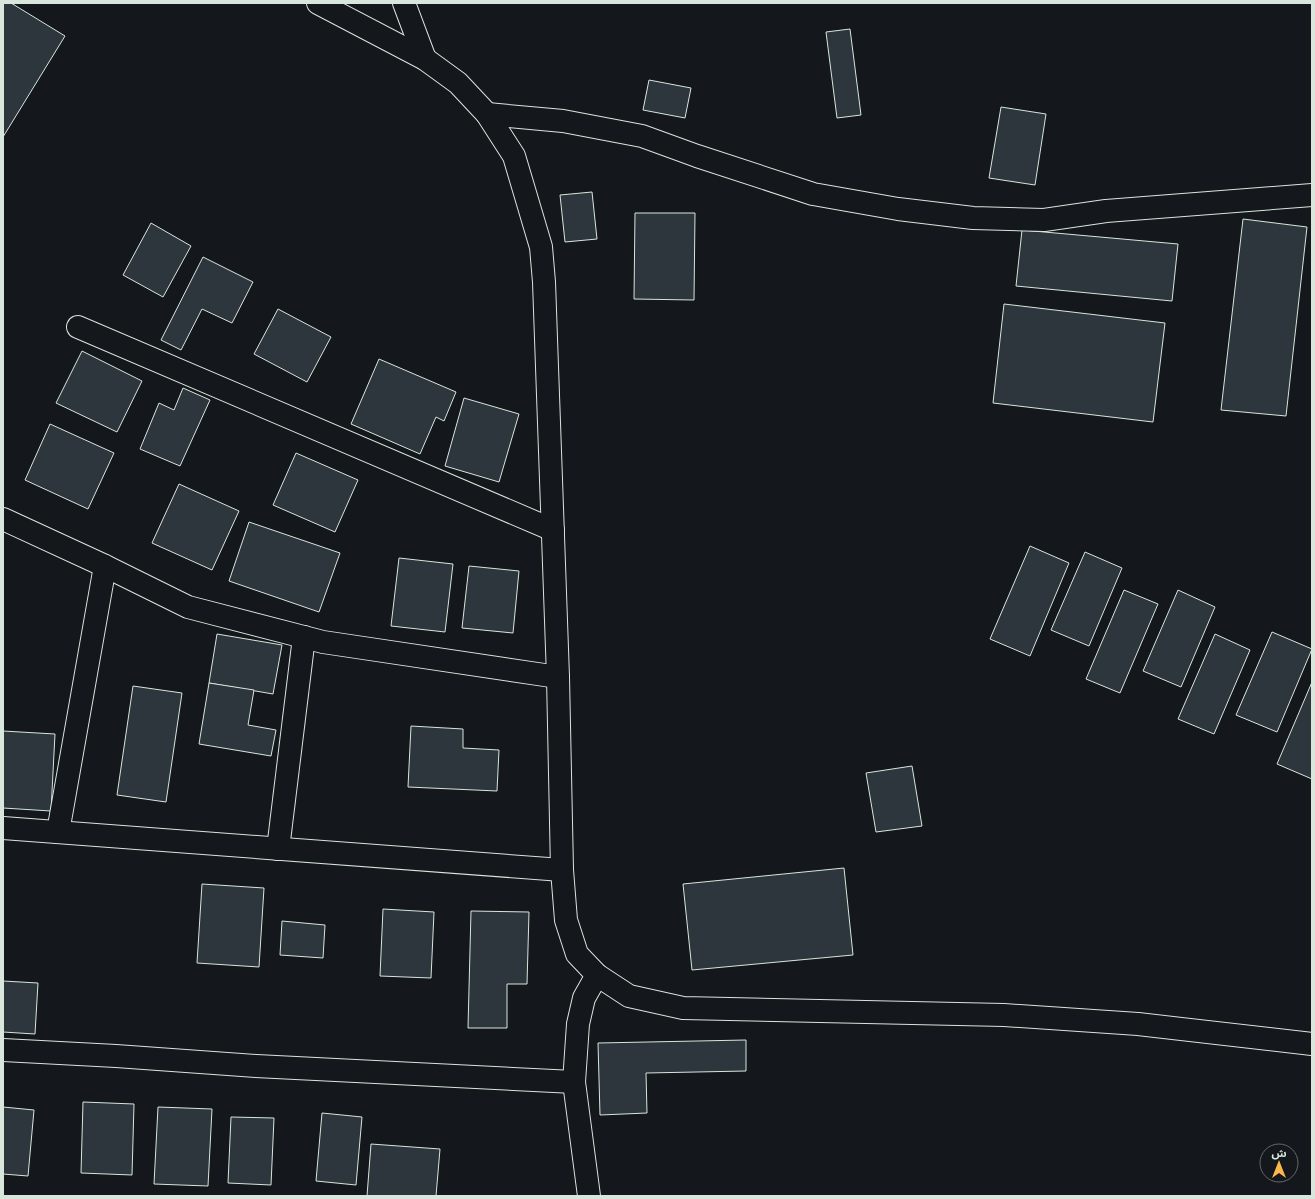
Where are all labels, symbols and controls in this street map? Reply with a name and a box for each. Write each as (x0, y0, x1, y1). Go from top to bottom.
north arrow (1259, 1143, 1299, 1183)
text: ش (1271, 1146, 1287, 1160)

